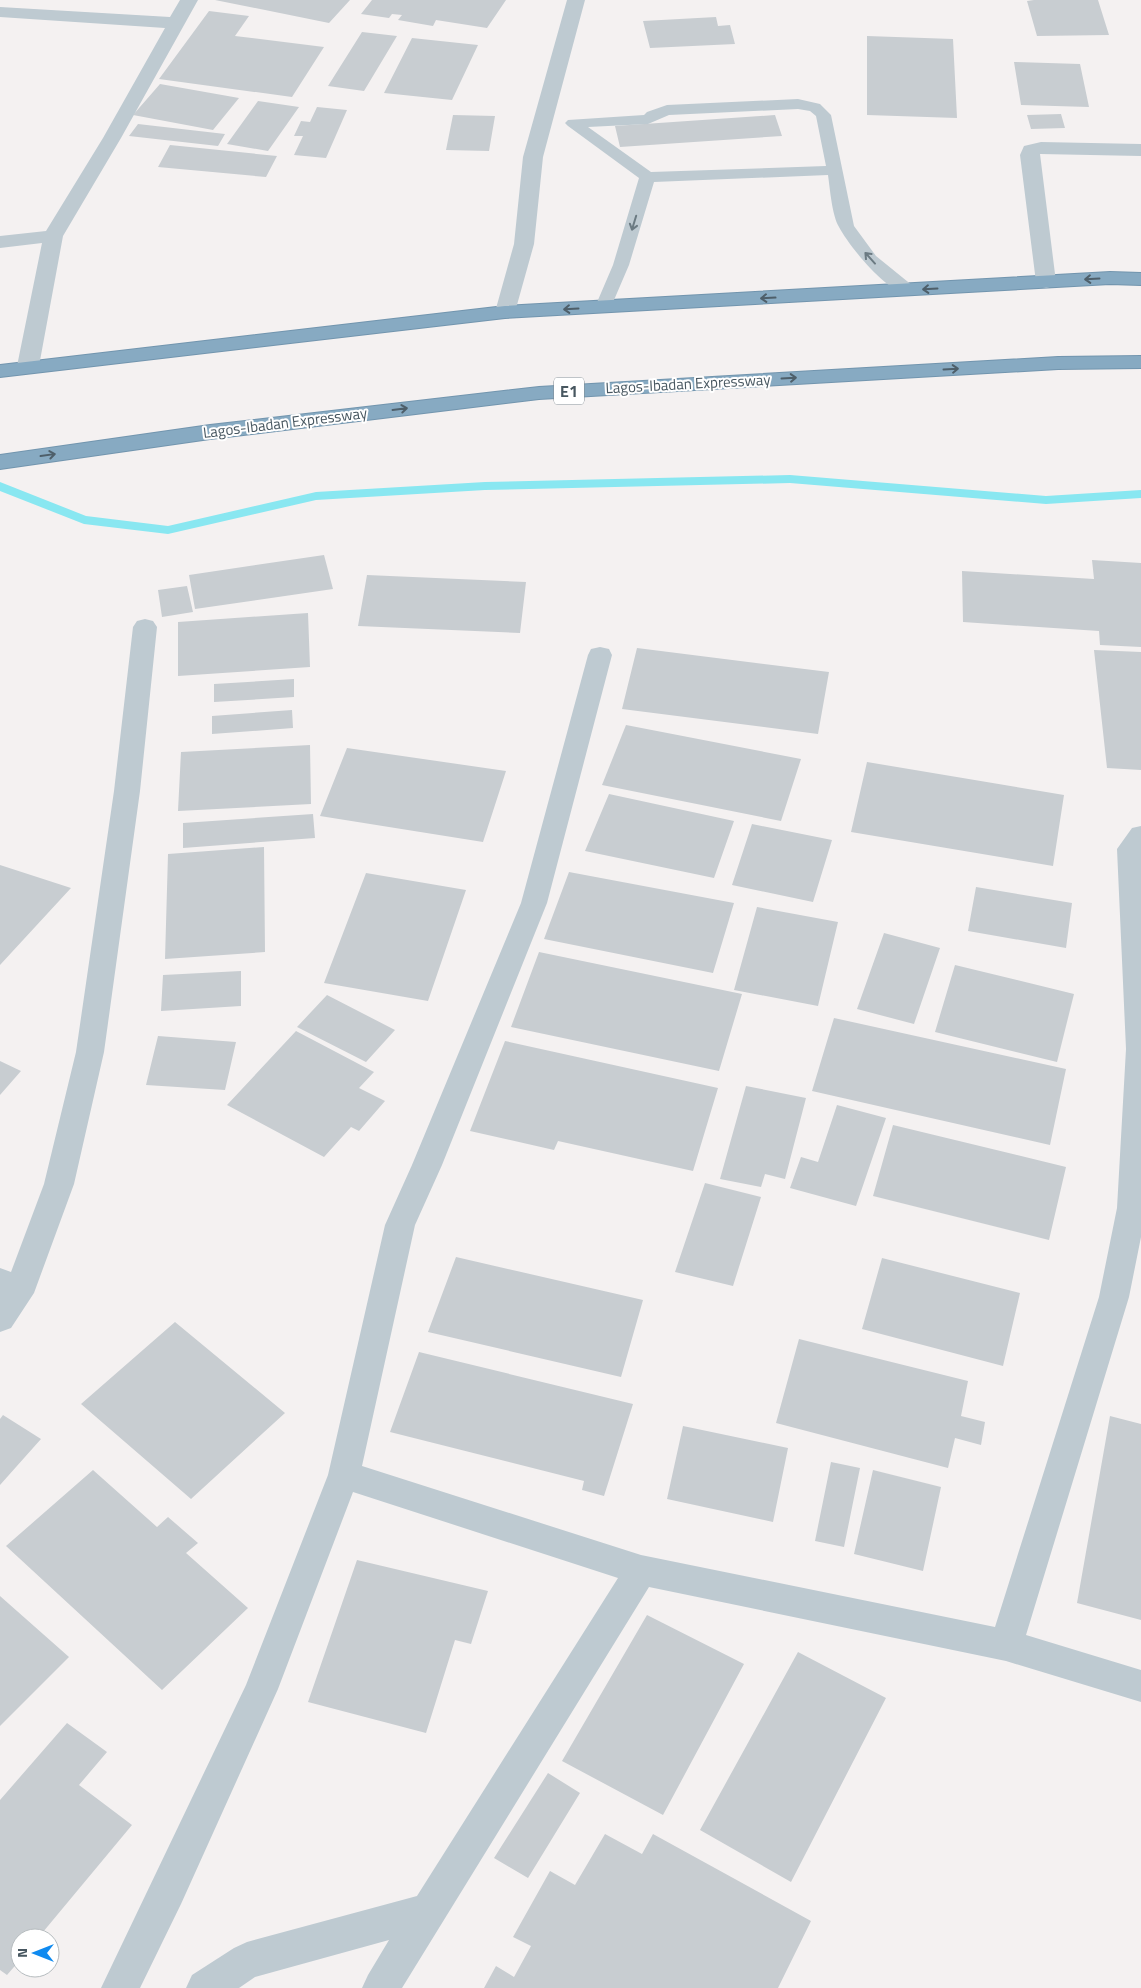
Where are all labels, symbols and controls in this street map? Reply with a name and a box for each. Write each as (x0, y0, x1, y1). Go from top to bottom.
one-way arrow (629, 215, 638, 231)
one-way arrow (864, 252, 876, 265)
one-way arrow (1085, 275, 1101, 284)
one-way arrow (922, 284, 938, 293)
one-way arrow (760, 293, 776, 302)
one-way arrow (563, 304, 579, 313)
one-way arrow (943, 364, 959, 373)
street label: Lagos-Ibadan Expressway (605, 368, 771, 399)
one-way arrow (781, 374, 797, 383)
road number: E1 (554, 378, 584, 404)
street label: Lagos-Ibadan Expressway (202, 401, 368, 444)
one-way arrow (392, 404, 408, 414)
one-way arrow (40, 450, 56, 460)
north arrow (10, 1928, 60, 1978)
text: N (11, 1948, 32, 1958)

